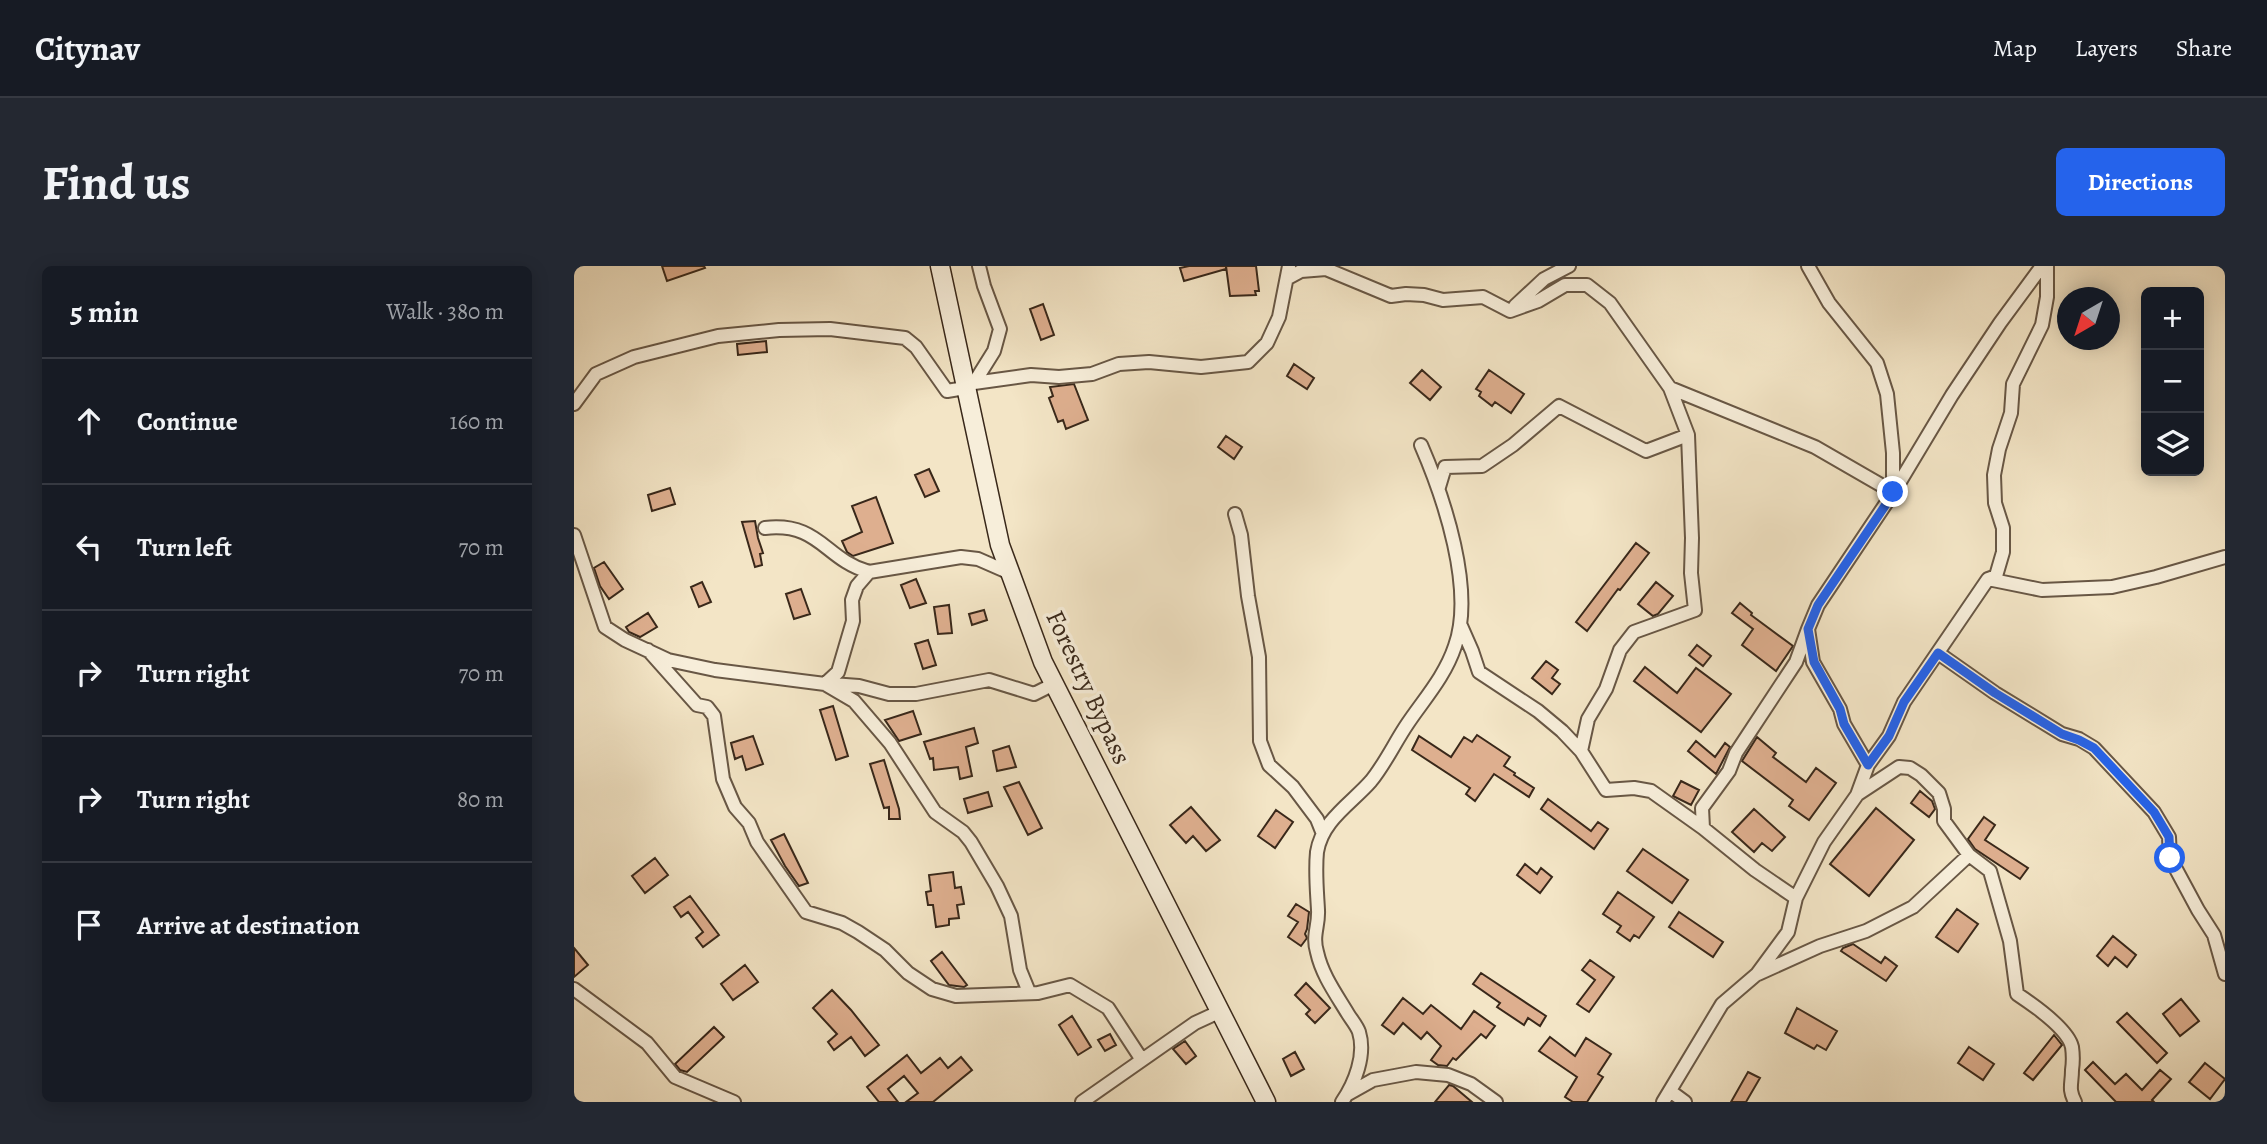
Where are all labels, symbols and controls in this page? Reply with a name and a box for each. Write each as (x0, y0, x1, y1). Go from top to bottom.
text: Citynav (35, 26, 140, 71)
text: Map (1993, 32, 2037, 64)
text: Layers (2075, 32, 2138, 64)
text: Share (2176, 32, 2232, 64)
button: Directions (2056, 148, 2225, 216)
text: Find us (42, 149, 190, 216)
north arrow (2057, 287, 2120, 350)
map controls (2141, 287, 2204, 476)
button: + (2141, 287, 2204, 350)
text: 5 min (70, 292, 139, 332)
text: Walk · 380 m (386, 296, 504, 327)
button: − (2141, 350, 2204, 413)
icon: ahead (70, 402, 108, 440)
text: Continue (137, 404, 238, 439)
text: 160 m (450, 406, 504, 437)
button: layers (2141, 413, 2204, 476)
route end (1877, 476, 1908, 507)
icon: left (70, 528, 108, 566)
text: Turn left (137, 530, 232, 565)
text: 70 m (458, 532, 504, 563)
street label: Forestry Bypass (1038, 605, 1140, 770)
icon: right (70, 654, 108, 692)
text: Turn right (137, 656, 250, 691)
text: 70 m (458, 658, 504, 689)
icon: right (70, 780, 108, 818)
text: Turn right (137, 782, 250, 817)
text: 80 m (457, 784, 504, 815)
route start (2154, 842, 2185, 873)
icon: arrive (70, 906, 108, 944)
text: Arrive at destination (137, 908, 360, 943)

